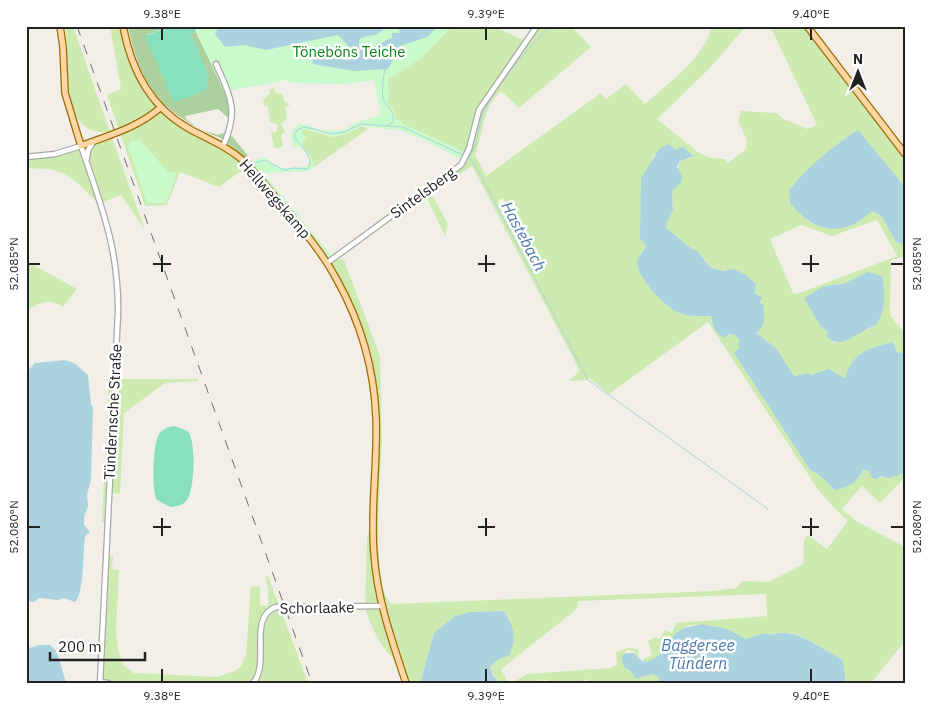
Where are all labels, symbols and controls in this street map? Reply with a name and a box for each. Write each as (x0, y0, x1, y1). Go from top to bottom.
text: 9.38°E (143, 6, 181, 21)
text: 9.39°E (467, 6, 505, 21)
text: 9.40°E (792, 6, 830, 21)
park label: Töneböns Teiche (292, 42, 406, 61)
north arrow (834, 48, 884, 98)
text: N (853, 50, 863, 68)
street label: Hellwegskamp (236, 155, 315, 242)
street label: Sintelsberg (386, 163, 459, 223)
water label: Hastebach (497, 198, 551, 274)
text: 52.085°N (6, 237, 21, 291)
text: 52.085°N (909, 237, 924, 291)
street label: Tündernsche Straße (99, 343, 126, 481)
text: 52.080°N (6, 500, 21, 554)
text: 52.080°N (909, 500, 924, 554)
street label: Schorlaake (279, 597, 354, 618)
scale bar (50, 629, 145, 661)
water label: Baggersee Tündern (661, 635, 735, 673)
text: 200 m (58, 637, 102, 656)
text: 9.38°E (143, 688, 181, 703)
text: 9.39°E (467, 688, 505, 703)
text: 9.40°E (792, 688, 830, 703)

